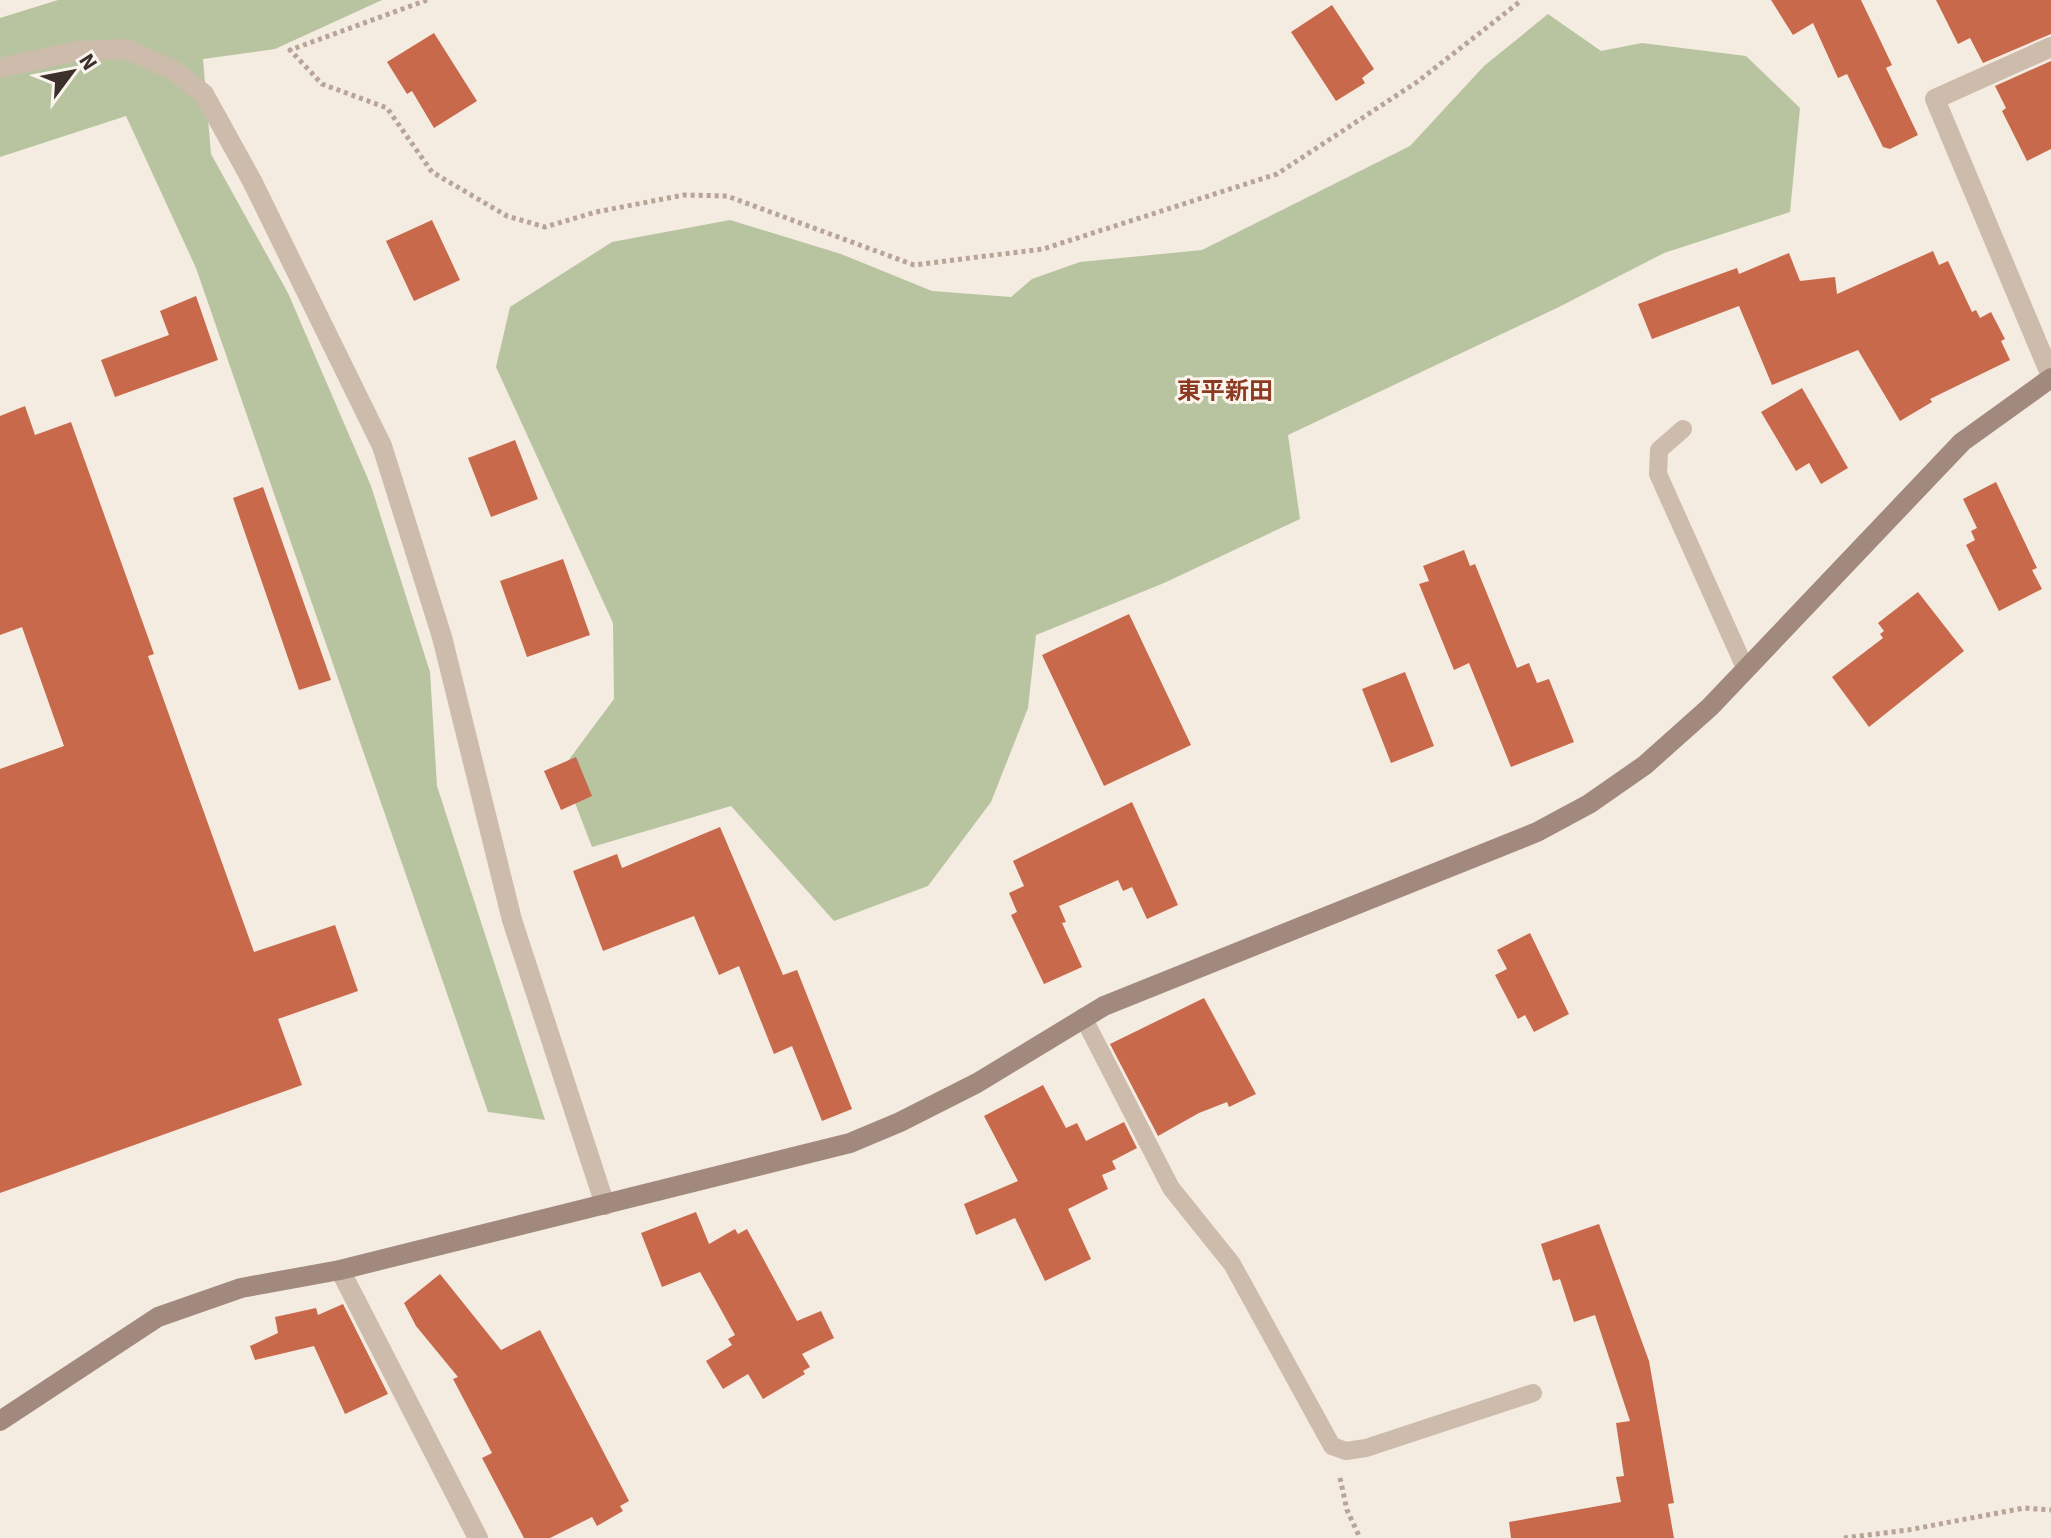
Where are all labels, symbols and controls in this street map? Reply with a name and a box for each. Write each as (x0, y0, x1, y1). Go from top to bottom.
north arrow (32, 32, 112, 112)
text: N (71, 47, 106, 77)
district label: 東平新田 (1177, 374, 1273, 409)

